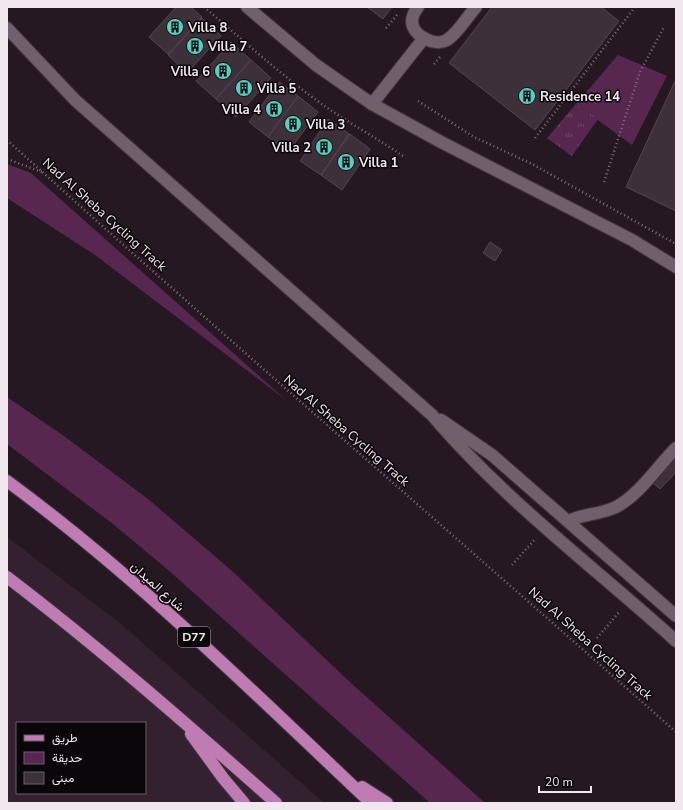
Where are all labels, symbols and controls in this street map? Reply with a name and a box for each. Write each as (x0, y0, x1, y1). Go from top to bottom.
building icon: Villa 8 (165, 17, 185, 37)
place label: Villa 8 (187, 19, 227, 37)
building icon: Villa 7 (185, 36, 205, 56)
place label: Villa 7 (207, 38, 247, 56)
building icon: Villa 6 (213, 61, 233, 81)
place label: Villa 6 (170, 63, 210, 81)
building icon: Villa 5 (234, 78, 254, 98)
place label: Villa 5 (256, 80, 296, 98)
building icon: Residence 14 (517, 86, 537, 106)
place label: Residence 14 (540, 88, 620, 106)
building icon: Villa 4 (264, 99, 284, 119)
place label: Villa 4 (221, 101, 261, 119)
building icon: Villa 3 (283, 114, 303, 134)
place label: Villa 3 (305, 116, 345, 134)
building icon: Villa 2 (314, 137, 334, 157)
place label: Villa 2 (271, 139, 311, 157)
building icon: Villa 1 (336, 152, 356, 172)
street label: Nad Al Sheba Cycling Track (38, 154, 171, 276)
place label: Villa 1 (358, 154, 398, 172)
street label: Nad Al Sheba Cycling Track (280, 371, 413, 491)
street label: شارع الميدان (126, 558, 188, 616)
street label: Nad Al Sheba Cycling Track (524, 583, 657, 705)
road number: D77 (178, 627, 210, 647)
legend (16, 722, 146, 794)
text: طريق (52, 730, 78, 746)
text: حديقة (52, 750, 82, 766)
scale bar (539, 768, 591, 794)
text: مبنى (52, 770, 74, 786)
text: 20 m (545, 774, 573, 790)

